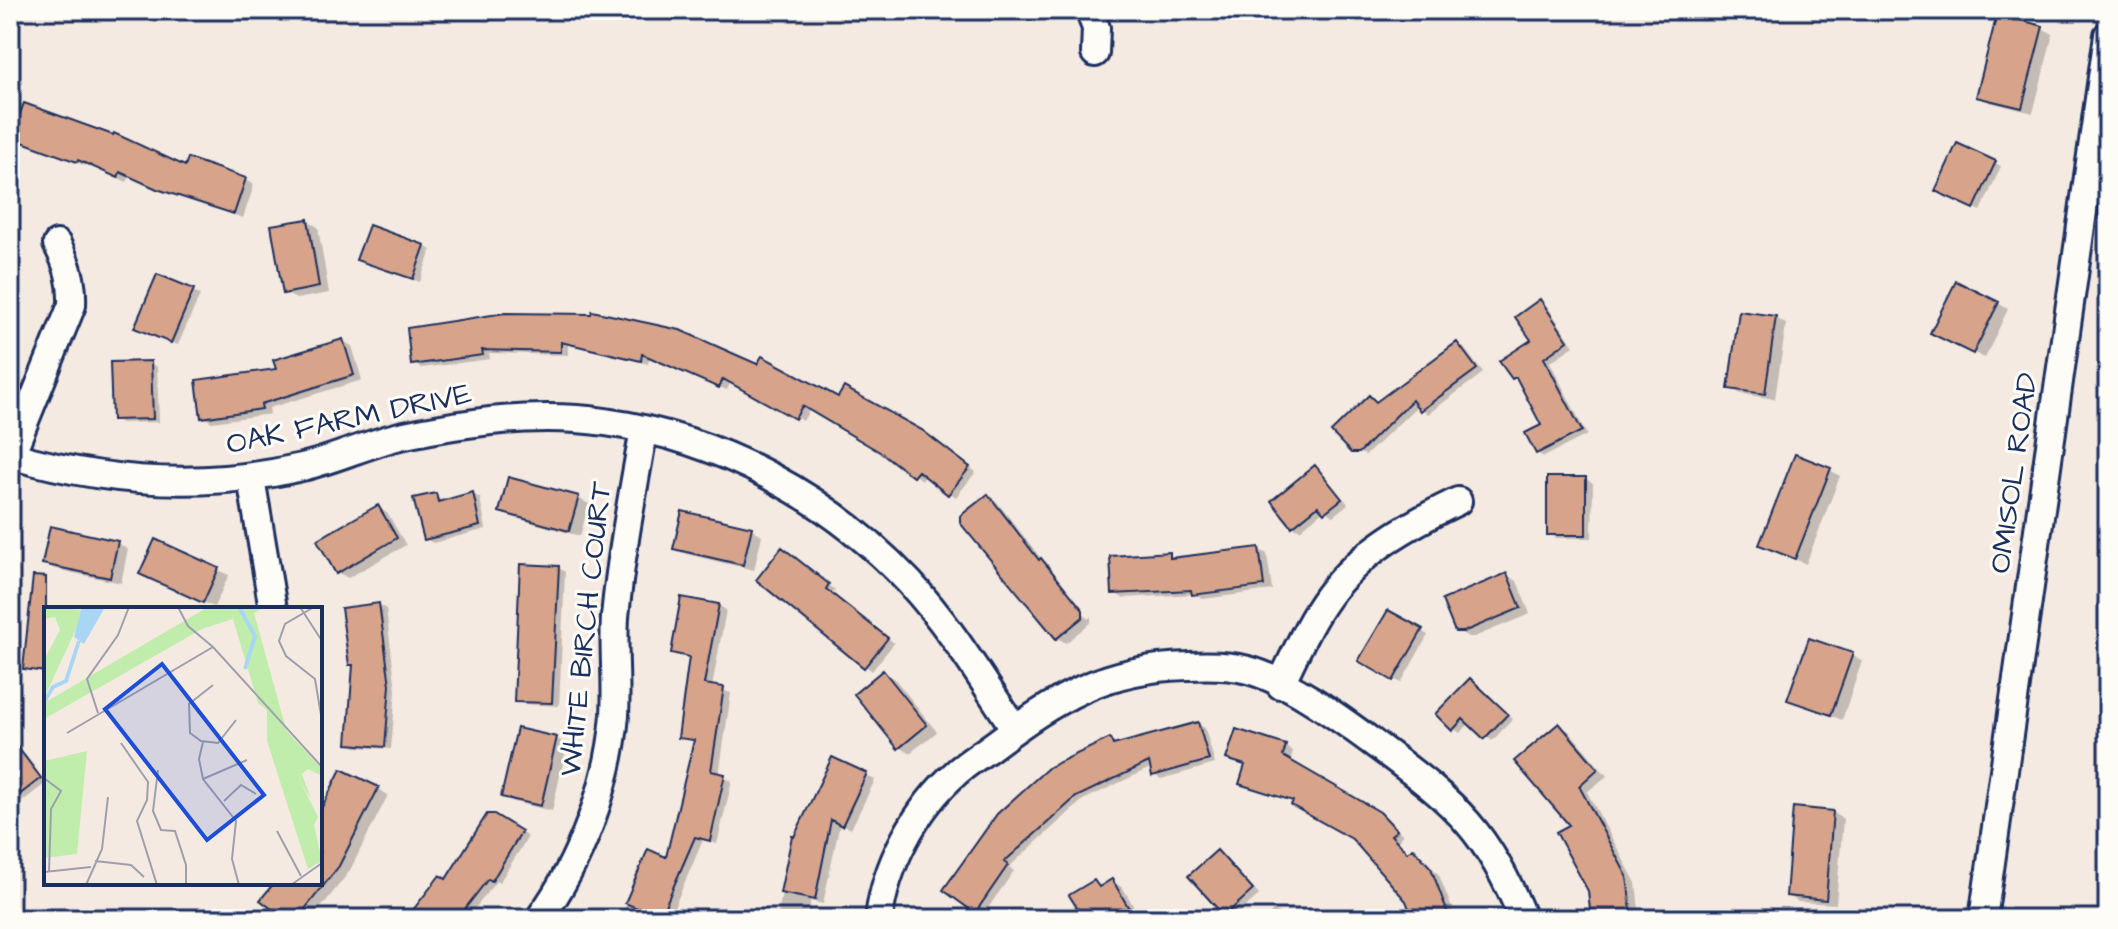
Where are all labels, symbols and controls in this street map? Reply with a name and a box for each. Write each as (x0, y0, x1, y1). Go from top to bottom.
street label: OMISOL ROAD (1979, 370, 2049, 576)
street label: OAK FARM DRIVE (223, 372, 476, 465)
street label: WHITE BIRCH COURT (550, 479, 622, 779)
inset map (44, 607, 322, 885)

